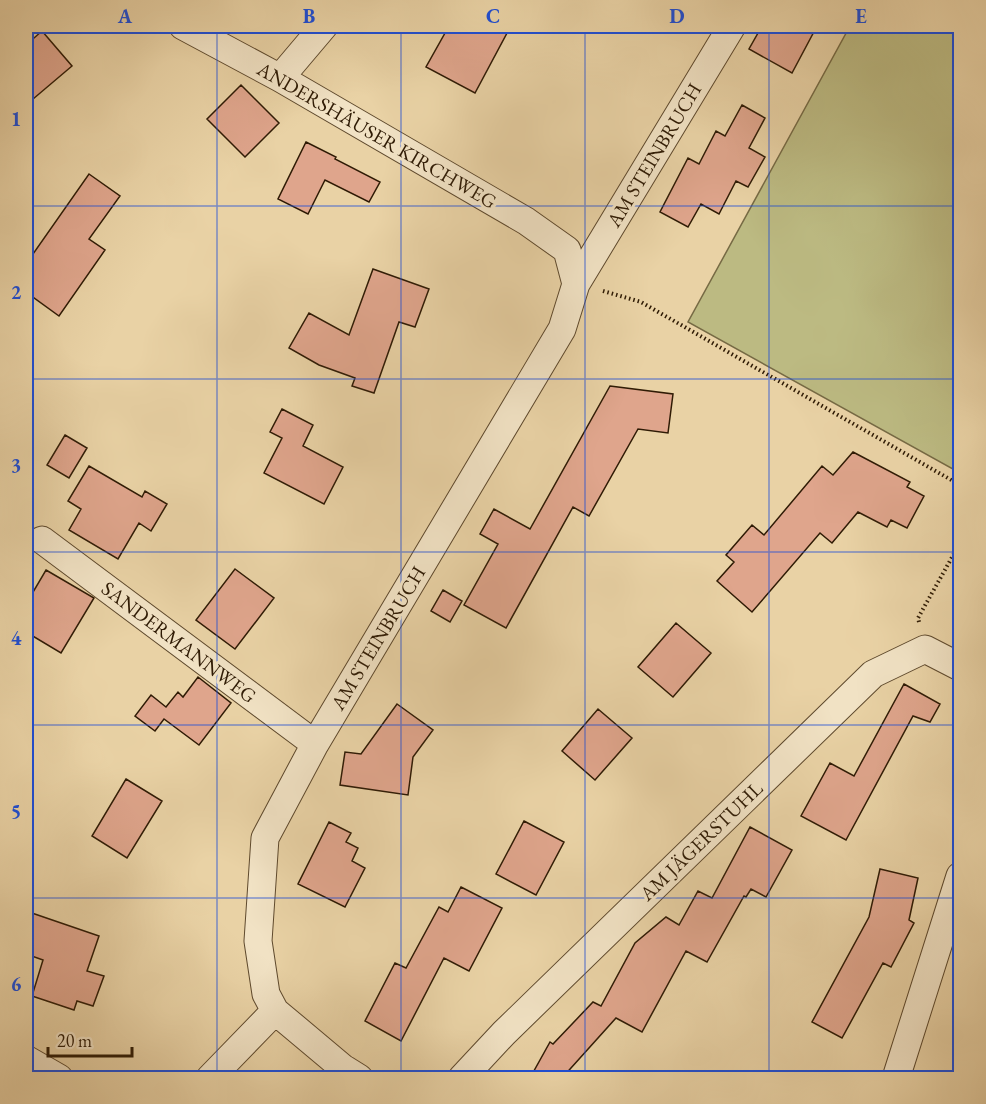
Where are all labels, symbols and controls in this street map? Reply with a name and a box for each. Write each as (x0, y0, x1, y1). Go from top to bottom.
text: A (117, 3, 133, 29)
text: B (303, 3, 315, 29)
text: C (486, 3, 500, 29)
text: D (669, 3, 685, 29)
text: E (855, 3, 867, 29)
street label: ANDERSHÄUSER KIRCHWEG (252, 55, 501, 214)
street label: AM STEINBRUCH (600, 78, 707, 233)
text: 1 (11, 106, 21, 132)
text: 2 (11, 279, 22, 305)
text: 3 (11, 452, 21, 478)
street label: AM STEINBRUCH (324, 561, 431, 716)
street label: SANDERMANNWEG (96, 575, 262, 709)
text: 4 (11, 625, 22, 651)
street label: AM JÄGERSTUHL (633, 775, 768, 907)
text: 5 (11, 798, 21, 824)
text: 6 (11, 971, 22, 997)
scale bar (48, 1020, 132, 1058)
text: 20 m (57, 1029, 92, 1052)

